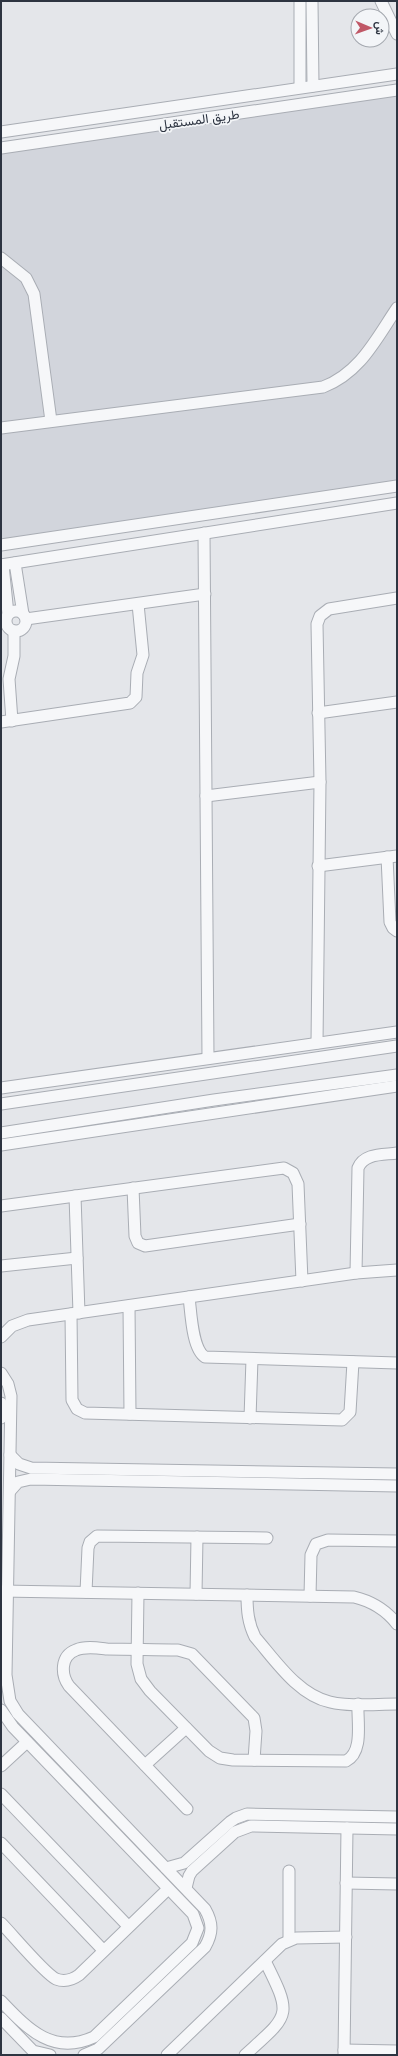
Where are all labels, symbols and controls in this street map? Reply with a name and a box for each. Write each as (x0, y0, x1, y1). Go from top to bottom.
north arrow (350, 8, 390, 48)
text: ش (373, 21, 387, 35)
street label: طريق المستقبل (158, 105, 240, 134)

